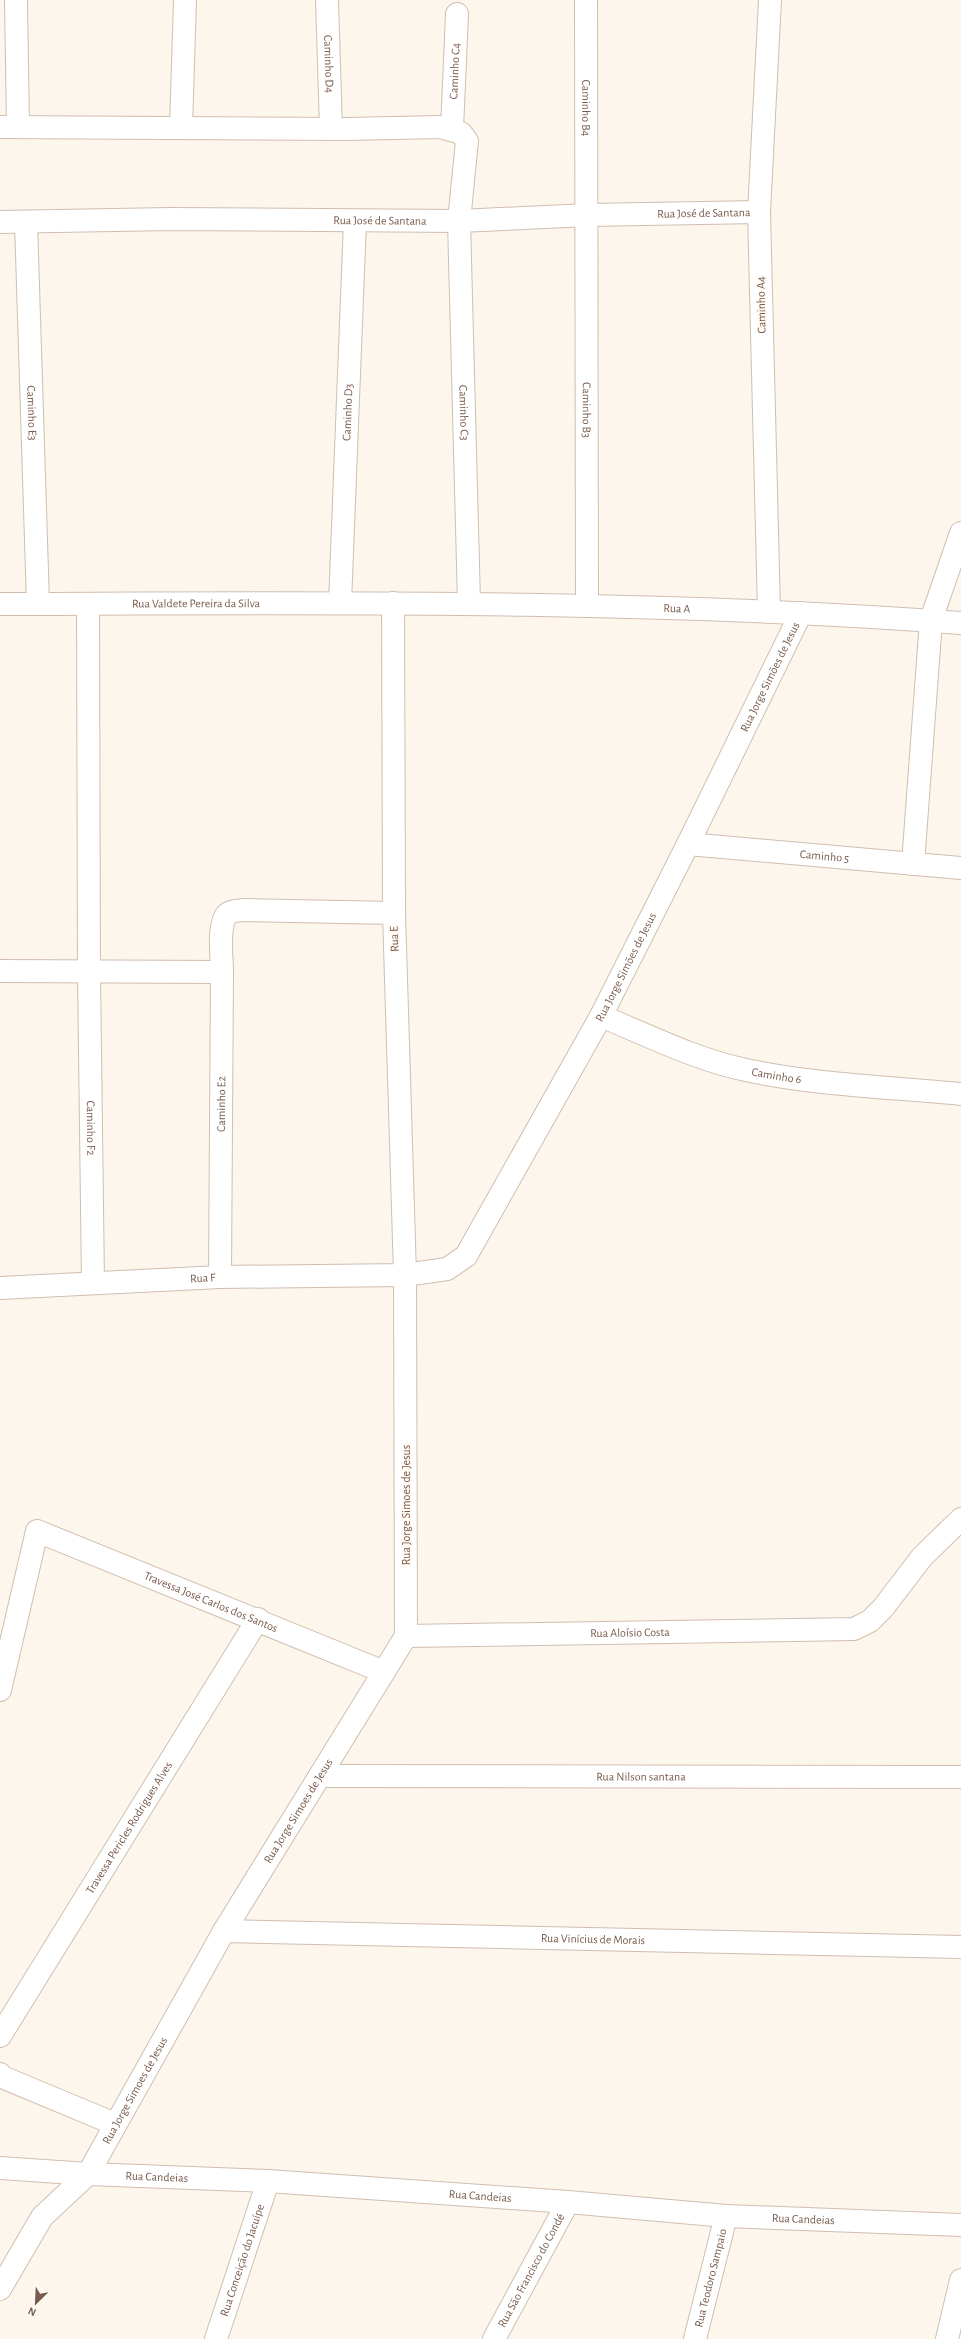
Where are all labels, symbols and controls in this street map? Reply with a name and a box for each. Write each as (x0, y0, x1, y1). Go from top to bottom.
street label: Caminho D4 (322, 35, 336, 93)
street label: Caminho C4 (447, 42, 462, 100)
street label: Caminho B4 (580, 80, 592, 137)
street label: Rua José de Santana (657, 206, 751, 220)
street label: Rua José de Santana (333, 214, 427, 227)
street label: Caminho A4 (754, 276, 767, 334)
street label: Caminho B3 (581, 382, 593, 438)
street label: Caminho D3 (340, 383, 355, 441)
street label: Caminho E3 (25, 385, 39, 441)
street label: Caminho C3 (457, 385, 471, 441)
street label: Rua Valdete Pereira da Silva (132, 597, 261, 609)
street label: Rua A (663, 602, 691, 615)
street label: Rua Jorge Simões de Jesus (738, 620, 802, 734)
street label: Caminho 5 (799, 848, 850, 864)
street label: Rua Jorge Simões de Jesus (593, 911, 658, 1024)
street label: Rua E (388, 926, 400, 952)
street label: Caminho 6 (751, 1065, 802, 1085)
street label: Caminho E2 (215, 1076, 227, 1132)
street label: Caminho F2 (85, 1100, 97, 1156)
street label: Rua F (190, 1271, 216, 1284)
street label: Rua Jorge Simoes de Jesus (400, 1445, 412, 1565)
street label: Travessa José Carlos dos Santos (142, 1569, 279, 1634)
street label: Rua Aloísio Costa (590, 1626, 670, 1639)
street label: Rua Jorge Simoes de Jesus (261, 1756, 335, 1865)
street label: Travessa Pericles Rodrigues Alves (84, 1760, 174, 1896)
street label: Rua Nilson santana (596, 1770, 686, 1783)
street label: Rua Vinícius de Morais (541, 1932, 645, 1946)
street label: Rua Jorge Simoes de Jesus (100, 2035, 169, 2146)
street label: Rua Candeias (125, 2169, 188, 2184)
street label: Rua Candeias (448, 2188, 512, 2204)
street label: Rua Conceição do Jacuípe (218, 2202, 266, 2318)
street label: Rua São Francisco do Condé (495, 2211, 567, 2329)
street label: Rua Candeias (772, 2212, 835, 2226)
street label: Rua Teodoro Sampaio (692, 2227, 729, 2329)
north arrow (16, 2283, 56, 2323)
text: N (26, 2305, 38, 2318)

